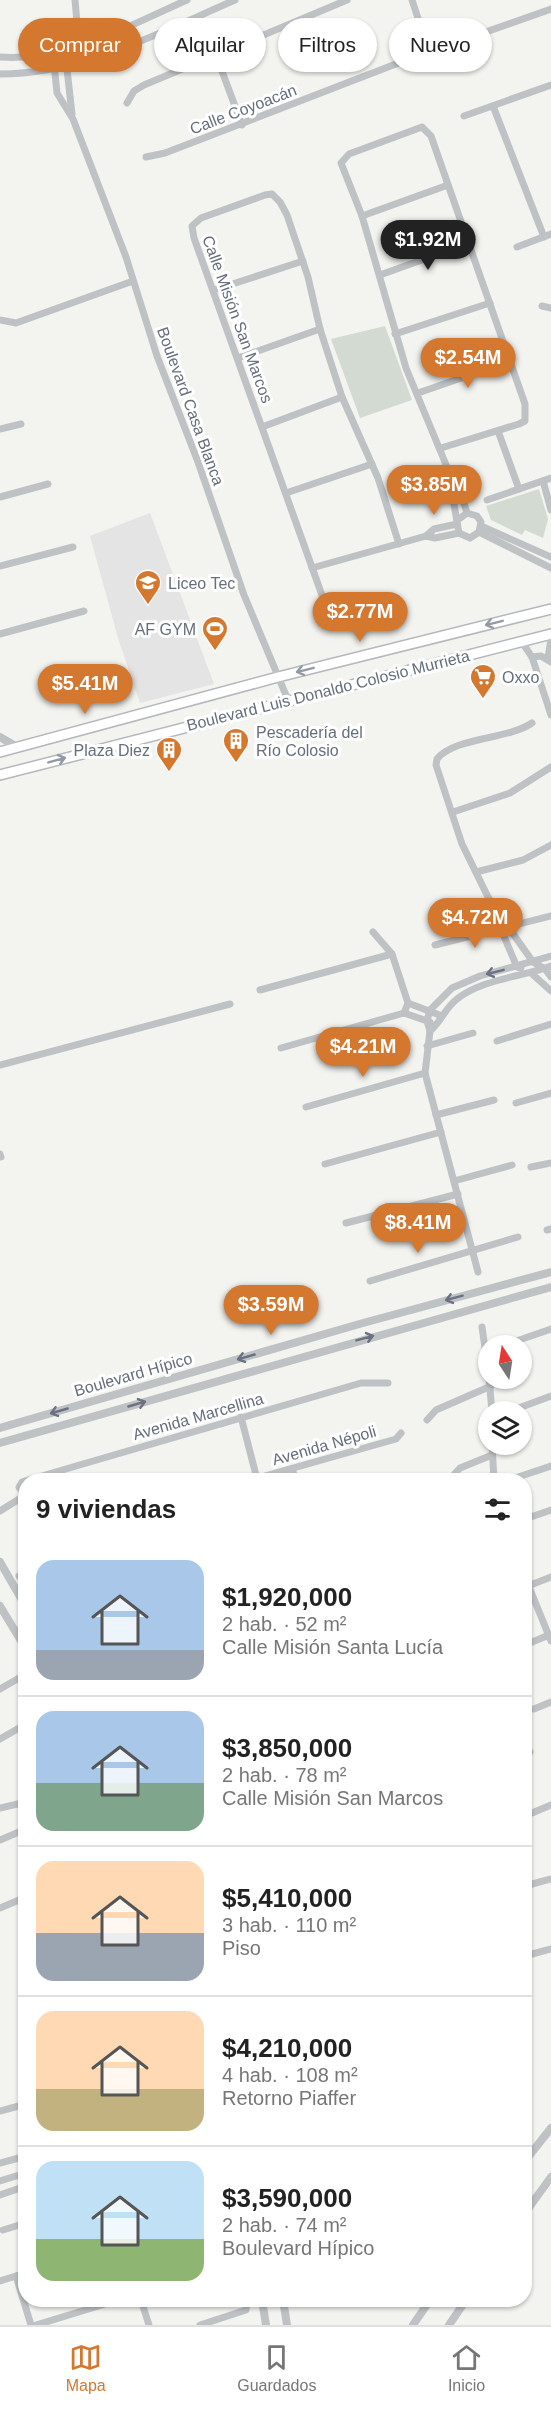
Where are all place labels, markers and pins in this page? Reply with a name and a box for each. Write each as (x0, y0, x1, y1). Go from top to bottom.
pin: $1.92M (379, 220, 477, 271)
pin: $2.54M (419, 338, 517, 389)
pin: $3.85M (385, 465, 483, 516)
school or university icon: Liceo Tec (133, 568, 163, 606)
place label: Liceo Tec (168, 575, 235, 592)
pin: $2.77M (311, 592, 409, 643)
sports icon: AF GYM (200, 614, 230, 652)
place label: AF GYM (135, 621, 196, 638)
supermarket icon: Oxxo (468, 662, 498, 700)
pin: $5.41M (36, 664, 134, 715)
place label: Oxxo (502, 669, 539, 686)
place label: Pescadería del Río Colosio (256, 724, 363, 759)
building icon: Pescadería del Río Colosio (221, 726, 251, 764)
building icon: Plaza Diez (154, 735, 184, 773)
place label: Plaza Diez (74, 742, 150, 759)
pin: $4.72M (426, 898, 524, 949)
pin: $4.21M (314, 1027, 412, 1078)
pin: $8.41M (369, 1203, 467, 1254)
pin: $3.59M (222, 1285, 320, 1336)

